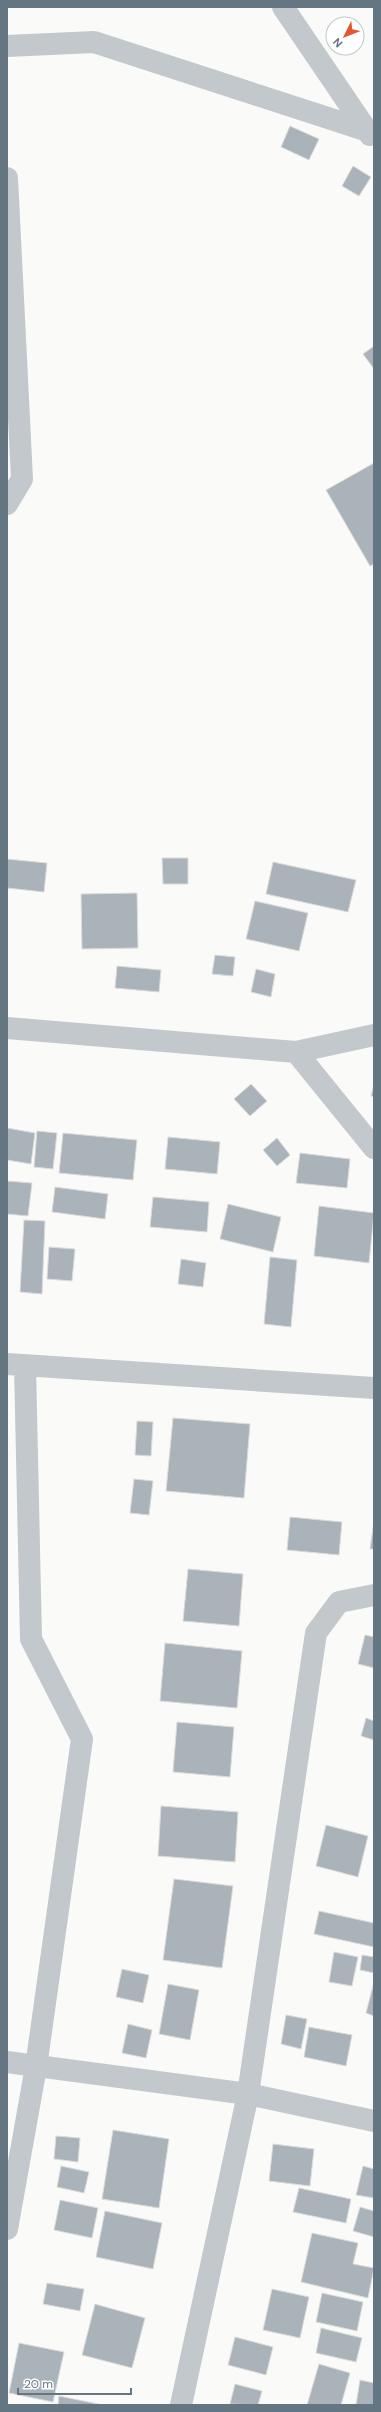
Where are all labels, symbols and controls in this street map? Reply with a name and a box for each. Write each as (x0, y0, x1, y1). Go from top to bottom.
north arrow (325, 16, 365, 56)
text: N (330, 35, 346, 51)
scale bar (18, 2370, 131, 2396)
text: 20 m (24, 2376, 53, 2392)

